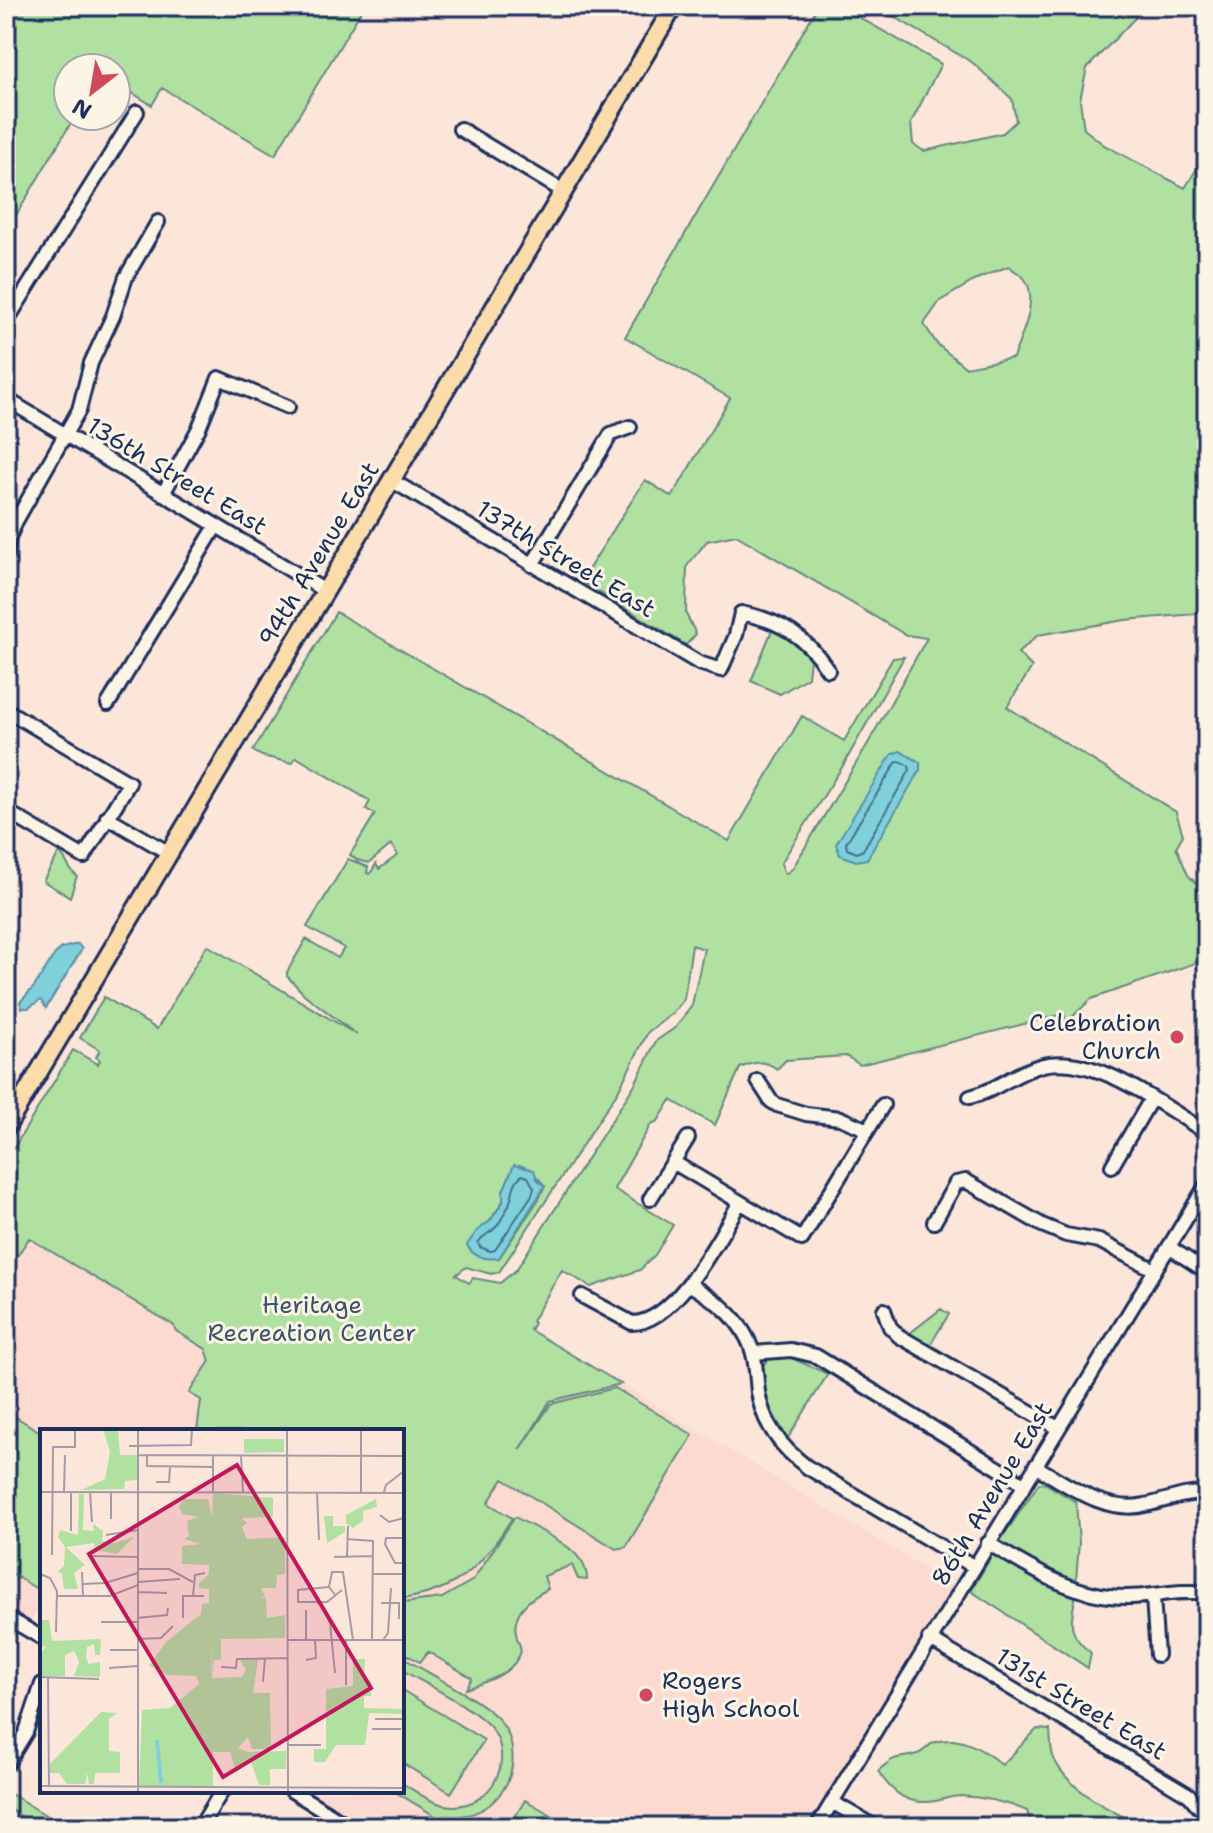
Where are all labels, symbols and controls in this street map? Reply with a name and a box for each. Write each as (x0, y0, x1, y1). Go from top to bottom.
north arrow (52, 52, 132, 132)
text: N (67, 92, 97, 126)
street label: 136th Street East (81, 410, 273, 542)
street label: 94th Avenue East (251, 456, 387, 652)
street label: 137th Street East (471, 493, 661, 625)
place label: Celebration Church (1029, 1007, 1161, 1067)
marker: Celebration Church (1168, 1028, 1186, 1046)
park label: Heritage Recreation Center (208, 1289, 416, 1349)
street label: 86th Avenue East (924, 1396, 1060, 1592)
inset map (40, 1429, 404, 1793)
street label: 131st Street East (990, 1640, 1172, 1768)
place label: Rogers High School (662, 1665, 800, 1725)
marker: Rogers High School (637, 1686, 655, 1704)

